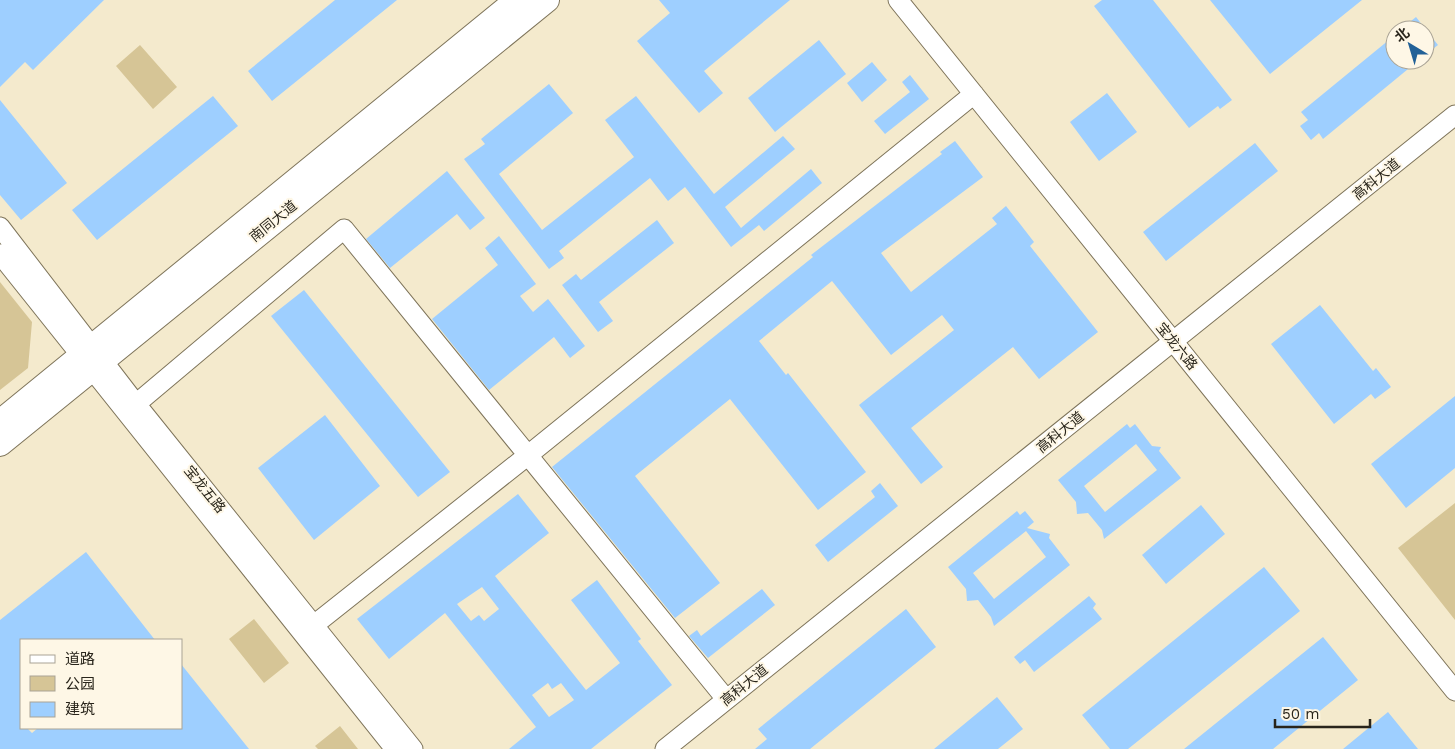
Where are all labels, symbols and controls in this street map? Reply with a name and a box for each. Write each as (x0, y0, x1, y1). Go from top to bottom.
north arrow (1385, 20, 1435, 70)
text: 北 (1392, 24, 1412, 45)
street label: 高科大道 (1349, 155, 1403, 203)
street label: 南同大道 (246, 197, 300, 245)
street label: 宝龙六路 (1153, 319, 1201, 373)
street label: 高科大道 (1033, 408, 1087, 456)
street label: 宝龙五路 (181, 462, 229, 516)
legend (20, 639, 182, 729)
text: 道路 (65, 650, 95, 668)
street label: 高科大道 (717, 661, 771, 709)
text: 公园 (65, 675, 95, 693)
scale bar (1275, 696, 1370, 728)
text: 建筑 (65, 700, 95, 718)
text: 50 m (1282, 705, 1319, 723)

